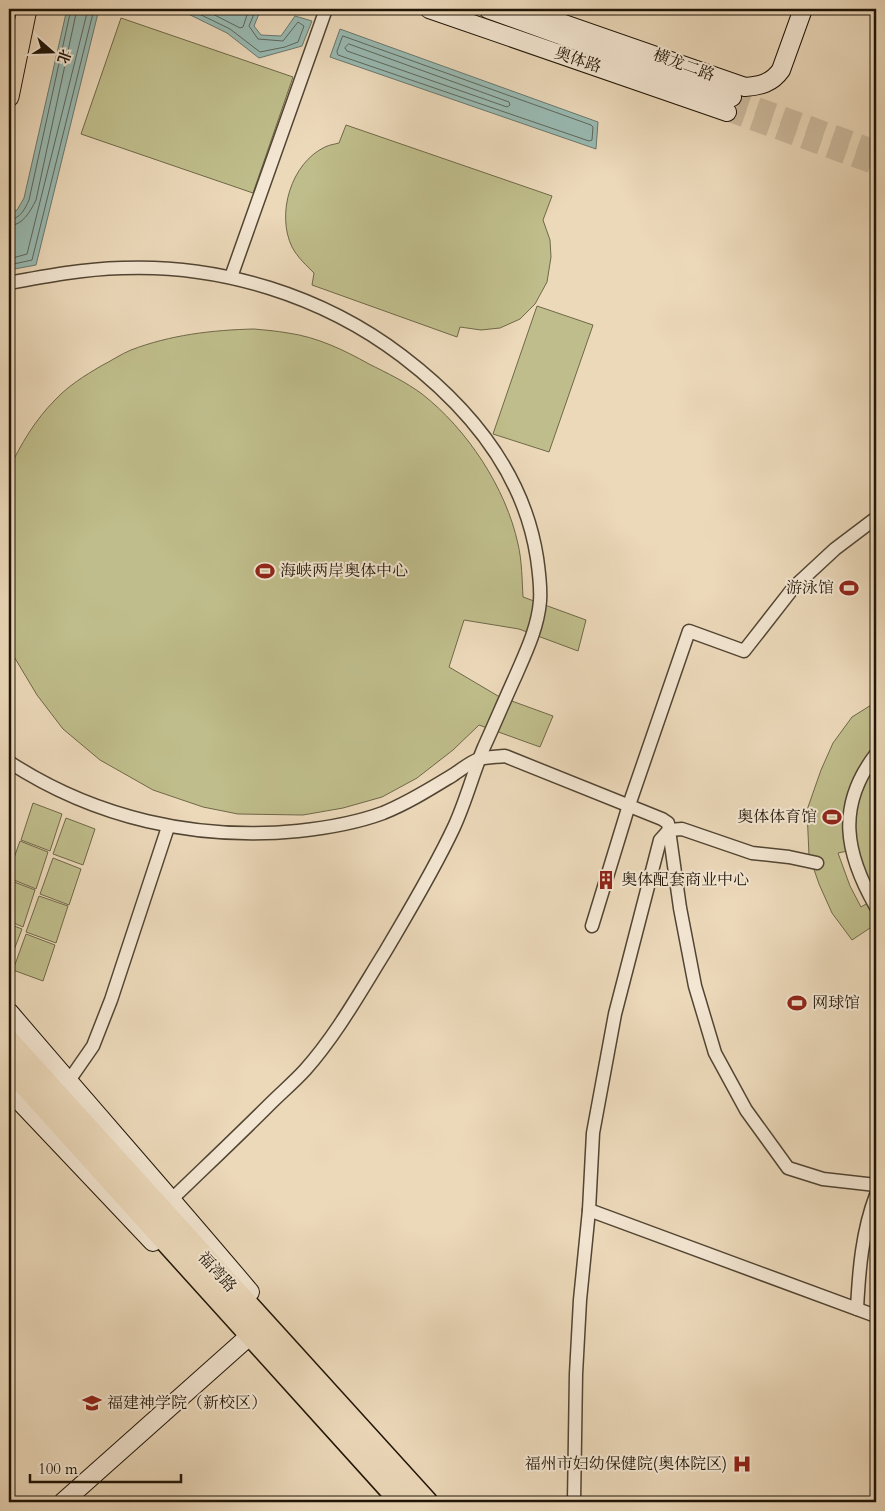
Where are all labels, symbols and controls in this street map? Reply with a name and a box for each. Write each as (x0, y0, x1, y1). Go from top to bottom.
north arrow (28, 28, 78, 78)
street label: 奥体路 (552, 42, 604, 78)
street label: 横龙二路 (650, 44, 718, 86)
text: 北 (52, 46, 75, 66)
sports icon: 海峡两岸奥体中心 (254, 560, 276, 582)
place label: 海峡两岸奥体中心 (280, 560, 408, 582)
place label: 游泳馆 (786, 577, 834, 599)
sports icon: 游泳馆 (838, 577, 860, 599)
place label: 奥体体育馆 (737, 806, 817, 828)
sports icon: 奥体体育馆 (821, 806, 843, 828)
building icon: 奥体配套商业中心 (595, 869, 617, 891)
place label: 奥体配套商业中心 (621, 869, 749, 891)
sports icon: 网球馆 (786, 992, 808, 1014)
place label: 网球馆 (812, 992, 860, 1014)
street label: 福湾路 (193, 1247, 241, 1297)
school or university icon: 福建神学院（新校区） (81, 1392, 103, 1414)
place label: 福建神学院（新校区） (107, 1392, 267, 1414)
scale bar (30, 1451, 181, 1483)
place label: 福州市妇幼保健院(奥体院区) (525, 1453, 727, 1475)
hospital icon: 福州市妇幼保健院(奥体院区) (731, 1453, 753, 1475)
text: 100 m (38, 1459, 78, 1479)

